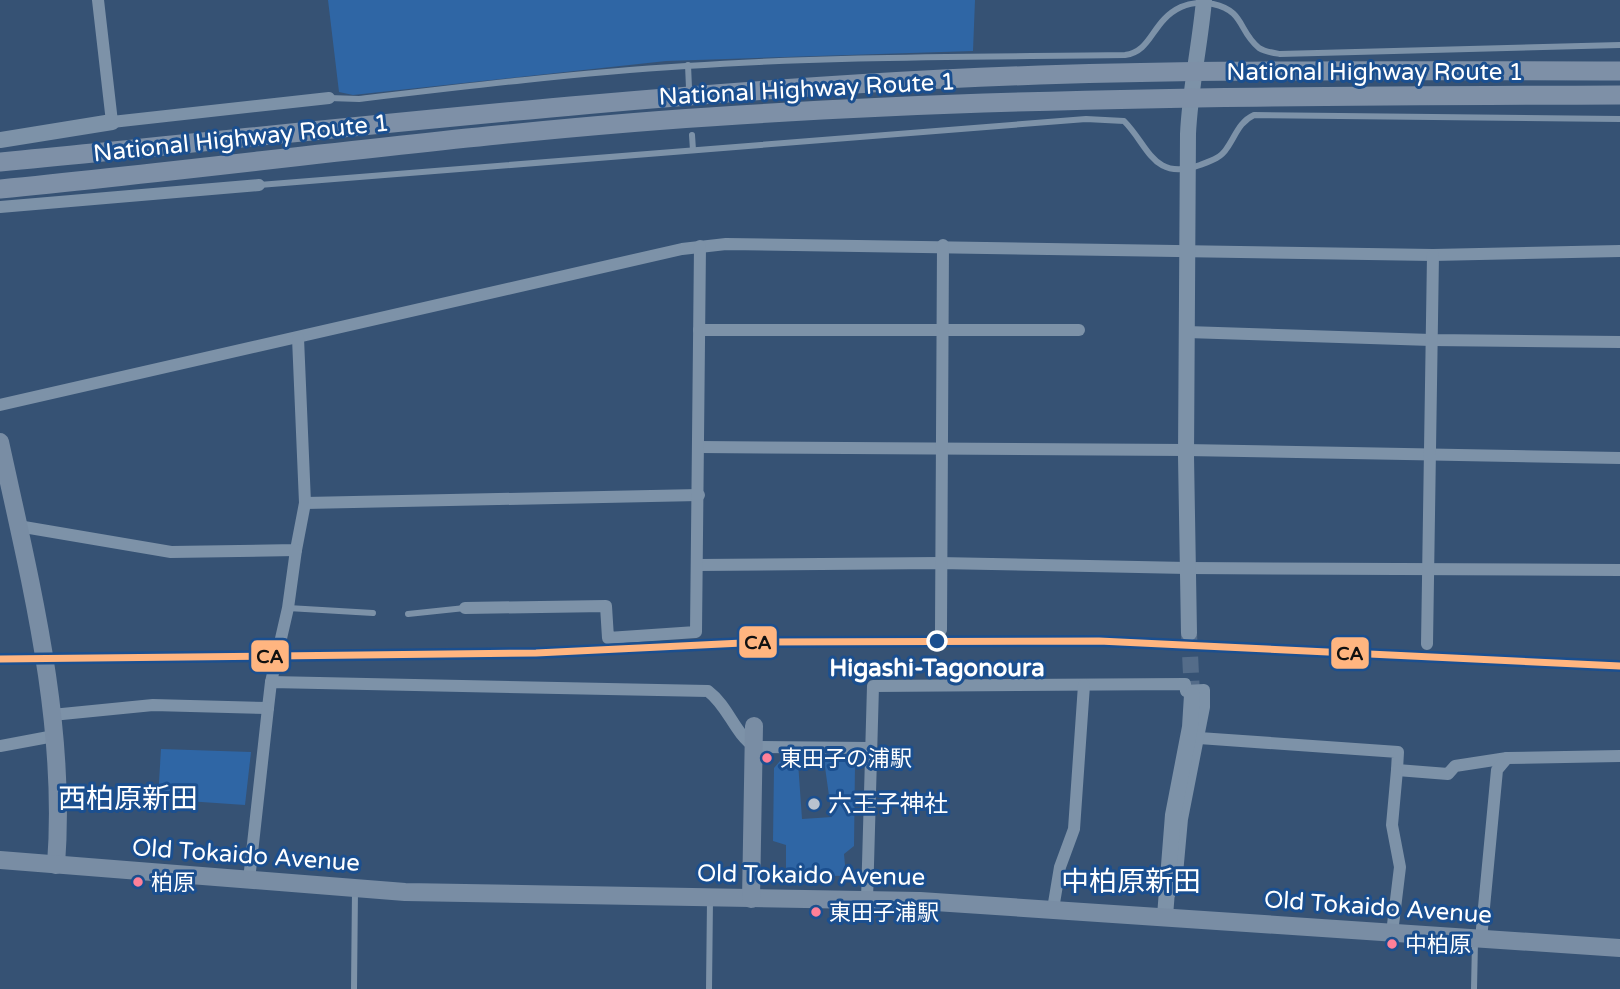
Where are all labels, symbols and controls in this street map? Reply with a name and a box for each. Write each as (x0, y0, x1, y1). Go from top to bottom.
street label: National Highway Route 1 (1226, 58, 1524, 87)
street label: National Highway Route 1 (658, 67, 956, 112)
street label: National Highway Route 1 (92, 109, 390, 168)
line badge: CA (738, 625, 778, 659)
marker: Higashi-Tagonoura (927, 631, 947, 651)
text: CA (744, 632, 772, 654)
line badge: CA (1330, 636, 1370, 670)
line badge: CA (250, 639, 290, 673)
text: CA (1336, 643, 1364, 665)
text: CA (256, 646, 284, 668)
place label: Higashi-Tagonoura (829, 654, 1045, 683)
place label: 東田子の浦駅 (780, 746, 912, 772)
marker: 東田子の浦駅 (760, 751, 774, 765)
district label: 西柏原新田 (58, 782, 198, 816)
place label: 六王子神社 (828, 790, 948, 819)
marker: 六王子神社 (806, 796, 822, 812)
street label: Old Tokaido Avenue (131, 833, 361, 878)
street label: Old Tokaido Avenue (697, 859, 925, 892)
district label: 中柏原新田 (1061, 865, 1201, 899)
place label: 柏原 (151, 870, 195, 896)
marker: 柏原 (131, 875, 145, 889)
street label: Old Tokaido Avenue (1263, 885, 1493, 930)
place label: 東田子浦駅 (829, 900, 939, 926)
marker: 東田子浦駅 (809, 905, 823, 919)
place label: 中柏原 (1405, 932, 1471, 958)
marker: 中柏原 (1385, 937, 1399, 951)

